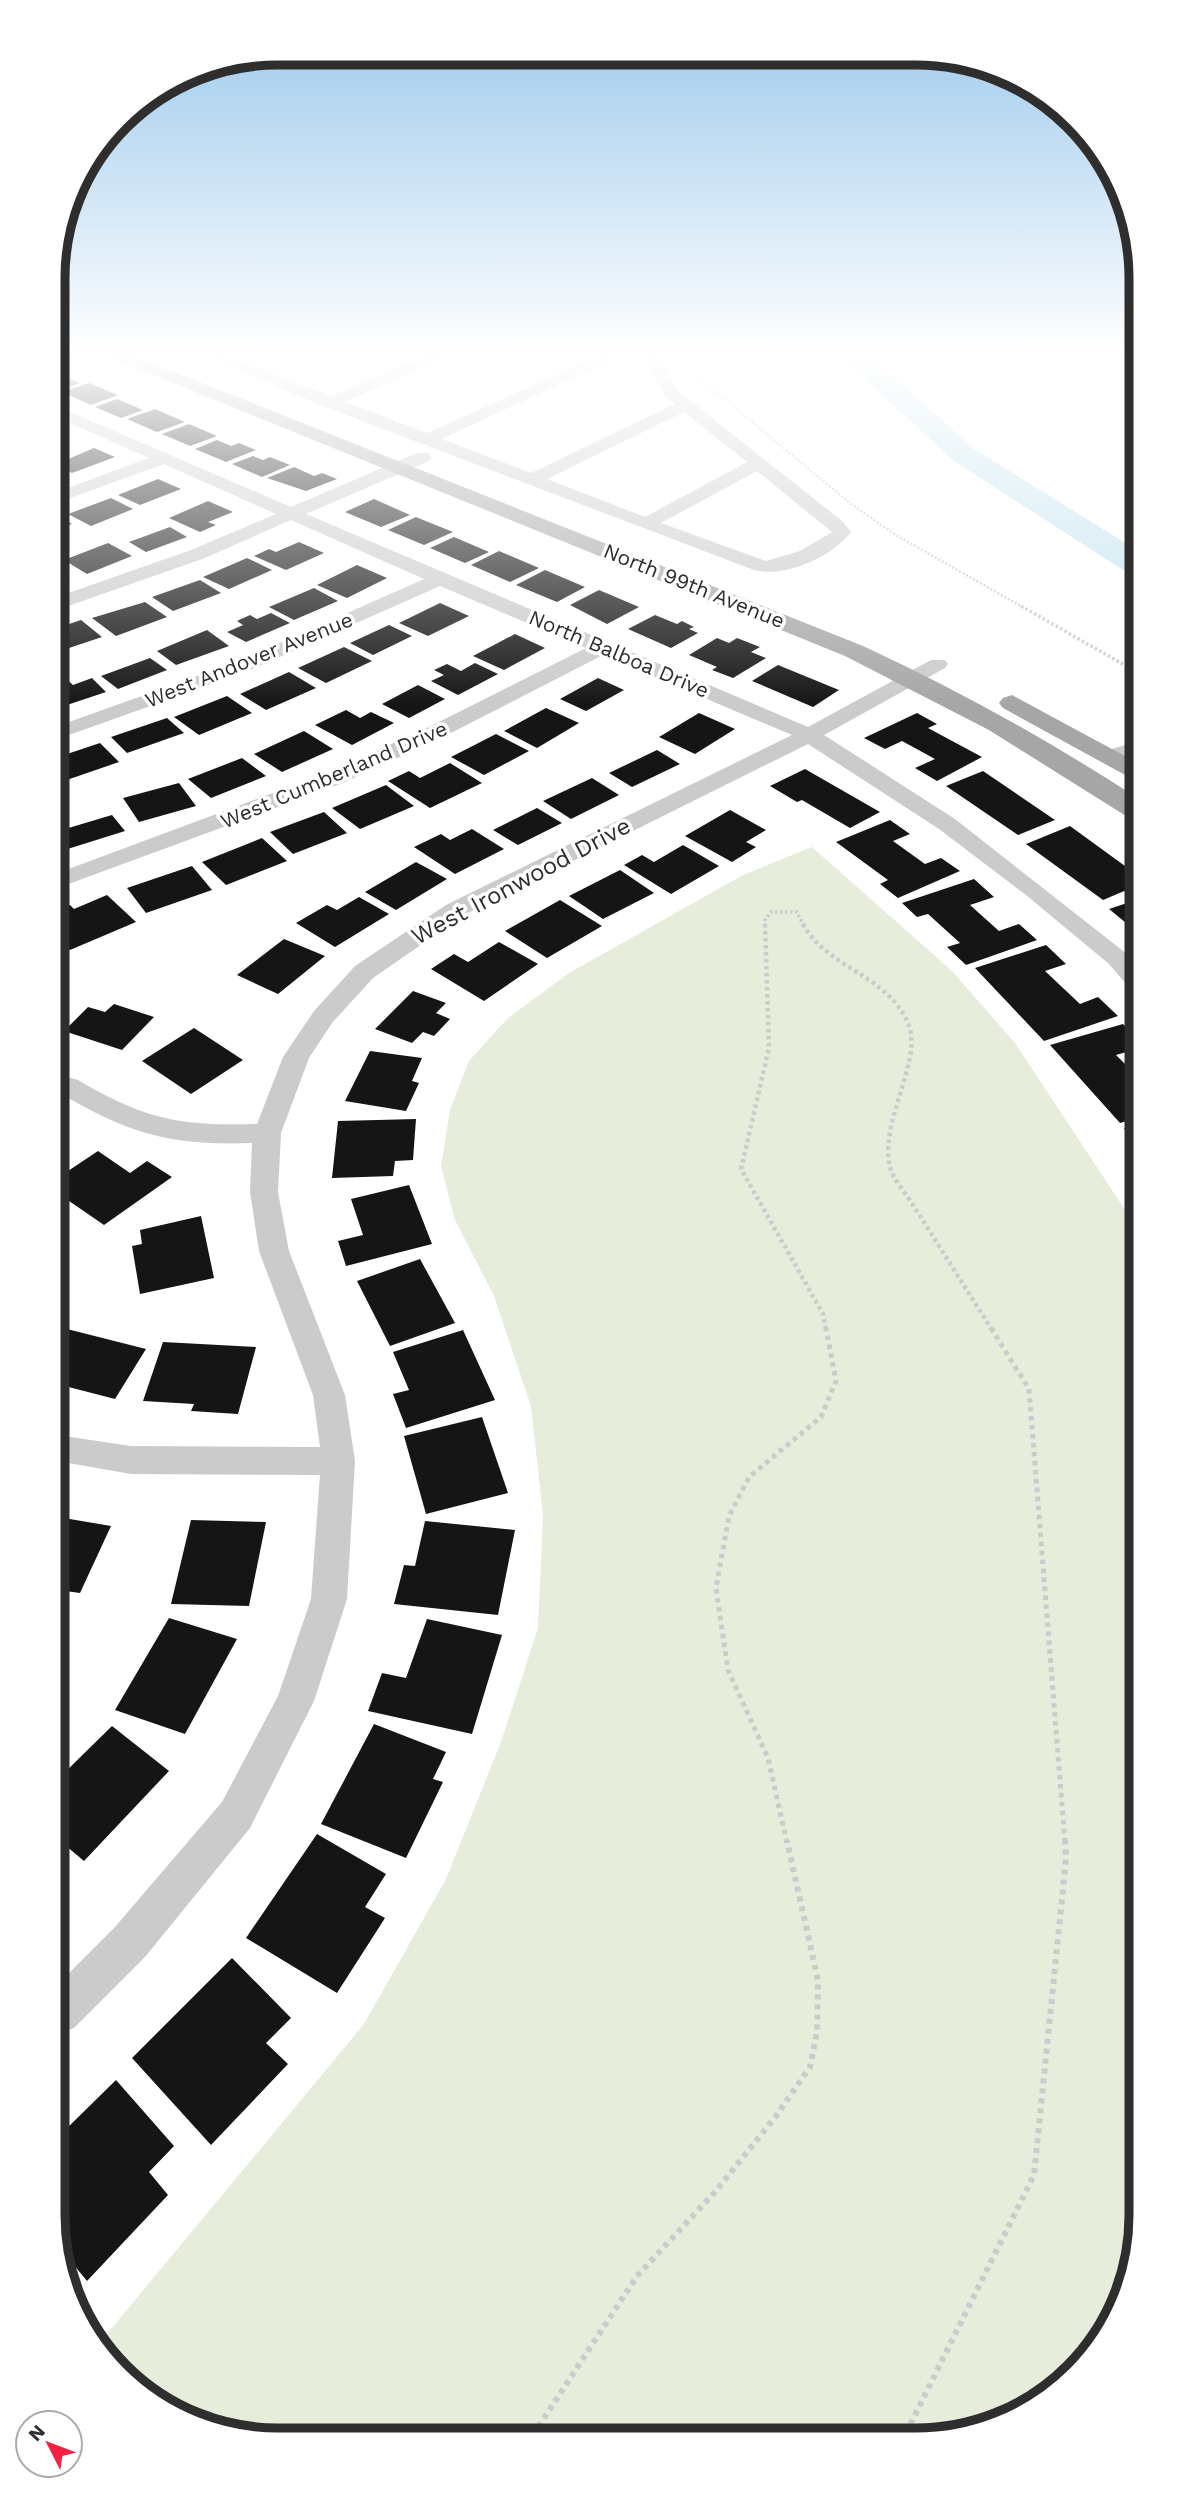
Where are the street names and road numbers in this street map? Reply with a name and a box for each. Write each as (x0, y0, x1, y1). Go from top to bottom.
street label: North 99th Avenue (600, 538, 788, 633)
street label: North Balboa Drive (525, 604, 713, 703)
street label: West Andover Avenue (141, 606, 356, 713)
street label: West Cumberland Drive (217, 715, 451, 834)
street label: West Ironwood Drive (407, 811, 635, 951)

